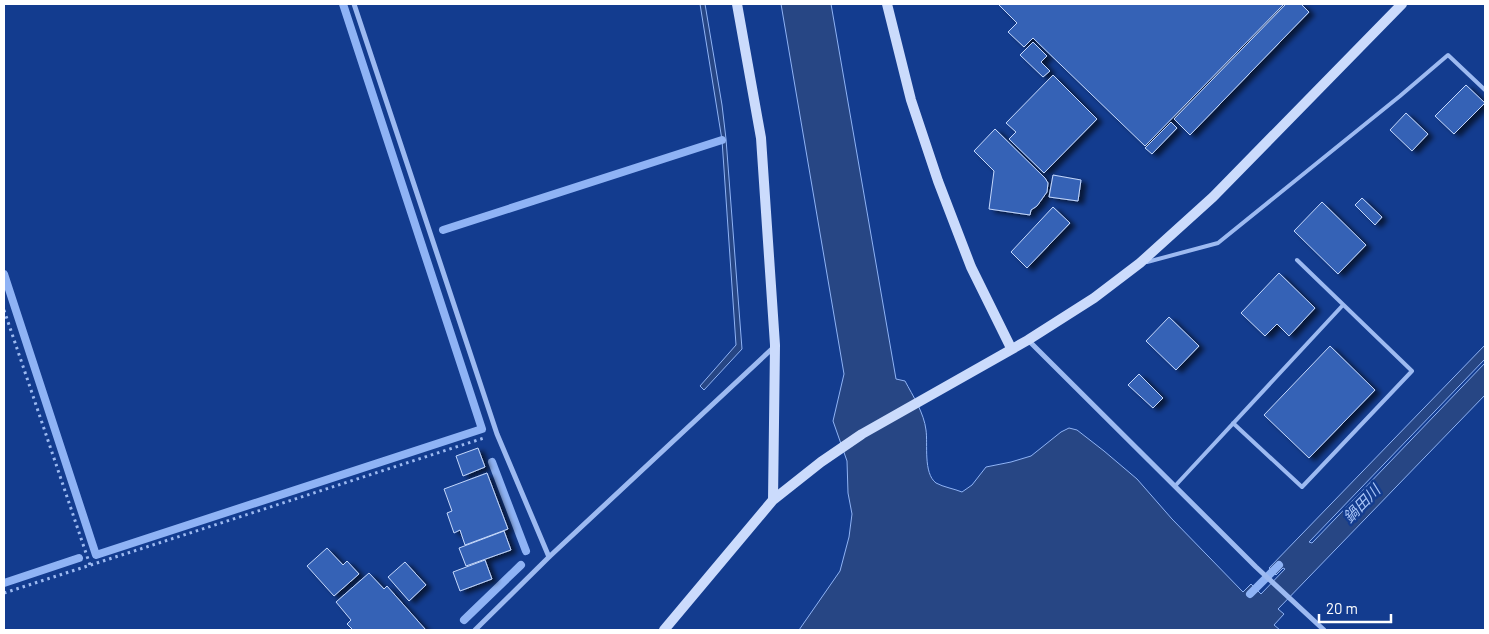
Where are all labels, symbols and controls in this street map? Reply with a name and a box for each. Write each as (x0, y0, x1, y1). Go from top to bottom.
water label: 鍋田川 (1339, 479, 1385, 526)
scale bar (1319, 592, 1392, 624)
text: 20 m (1326, 599, 1358, 617)

